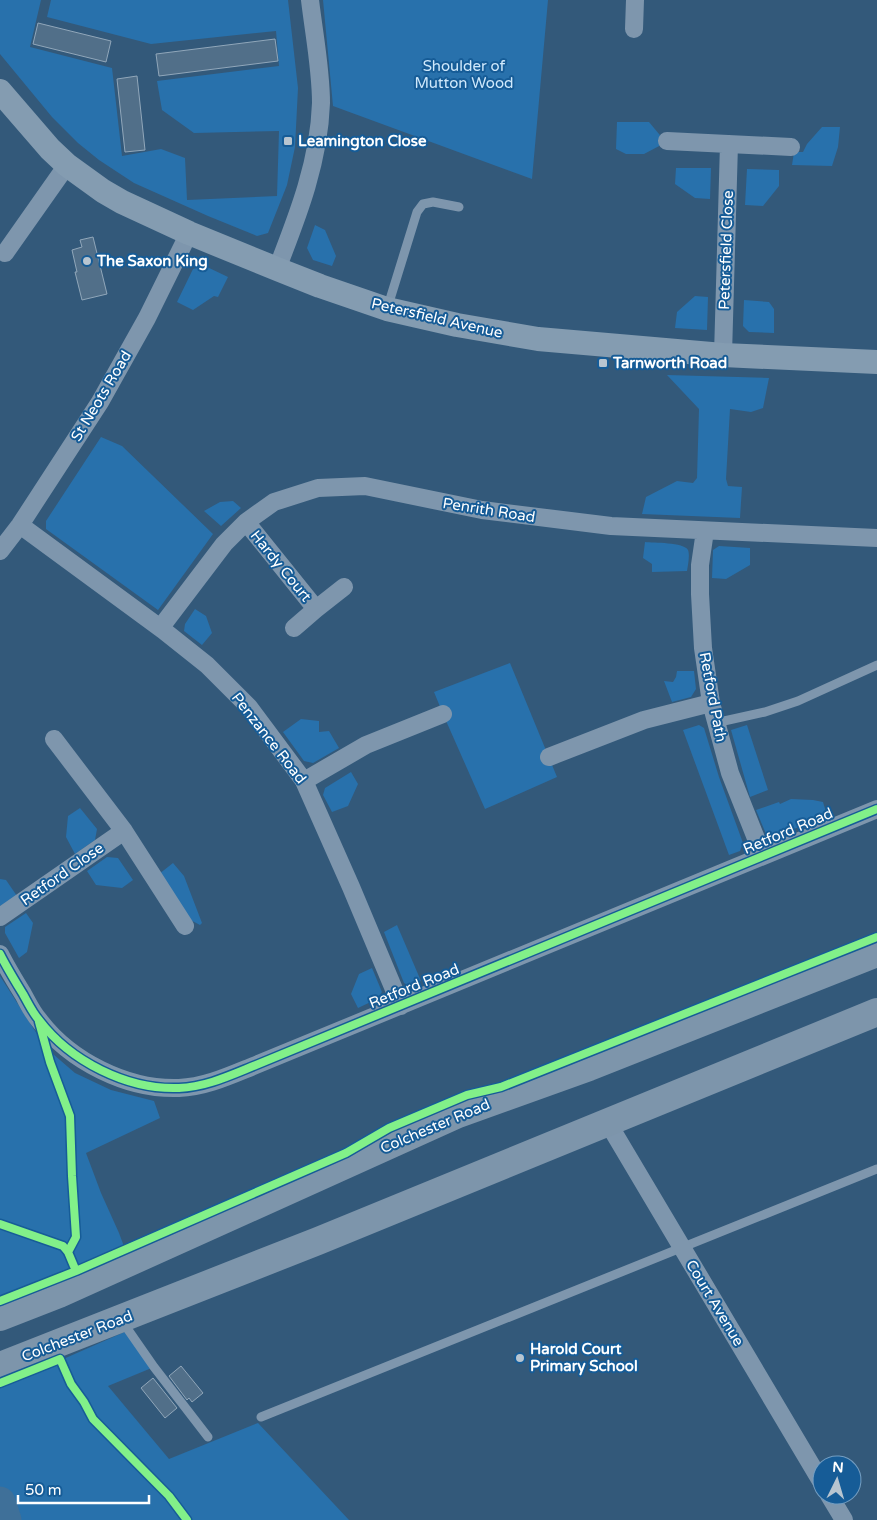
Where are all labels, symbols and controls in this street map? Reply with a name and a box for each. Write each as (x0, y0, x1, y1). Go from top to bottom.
park label: Shoulder of Mutton Wood (414, 57, 514, 92)
place label: Leamington Close (298, 132, 427, 151)
marker: Leamington Close (282, 135, 294, 147)
street label: Petersfield Close (715, 190, 737, 310)
place label: The Saxon King (96, 252, 208, 271)
marker: The Saxon King (81, 255, 93, 267)
street label: Petersfield Avenue (370, 294, 504, 342)
street label: St Neots Road (67, 347, 135, 445)
place label: Tarnworth Road (612, 354, 727, 372)
marker: Tarnworth Road (597, 357, 609, 369)
street label: Penrith Road (441, 494, 537, 526)
street label: Hardy Court (247, 527, 315, 606)
street label: Retford Path (695, 651, 731, 743)
street label: Penzance Road (228, 689, 310, 787)
street label: Retford Road (740, 804, 836, 858)
street label: Retford Close (17, 839, 107, 909)
street label: Retford Road (366, 960, 462, 1012)
street label: Colchester Road (378, 1095, 492, 1157)
street label: Court Avenue (682, 1257, 748, 1349)
street label: Colchester Road (19, 1307, 135, 1365)
place label: Harold Court Primary School (530, 1340, 638, 1376)
marker: Harold Court Primary School (514, 1352, 526, 1364)
north arrow (812, 1455, 862, 1505)
text: N (832, 1459, 844, 1477)
scale bar (18, 1472, 149, 1504)
text: 50 m (25, 1481, 62, 1499)

